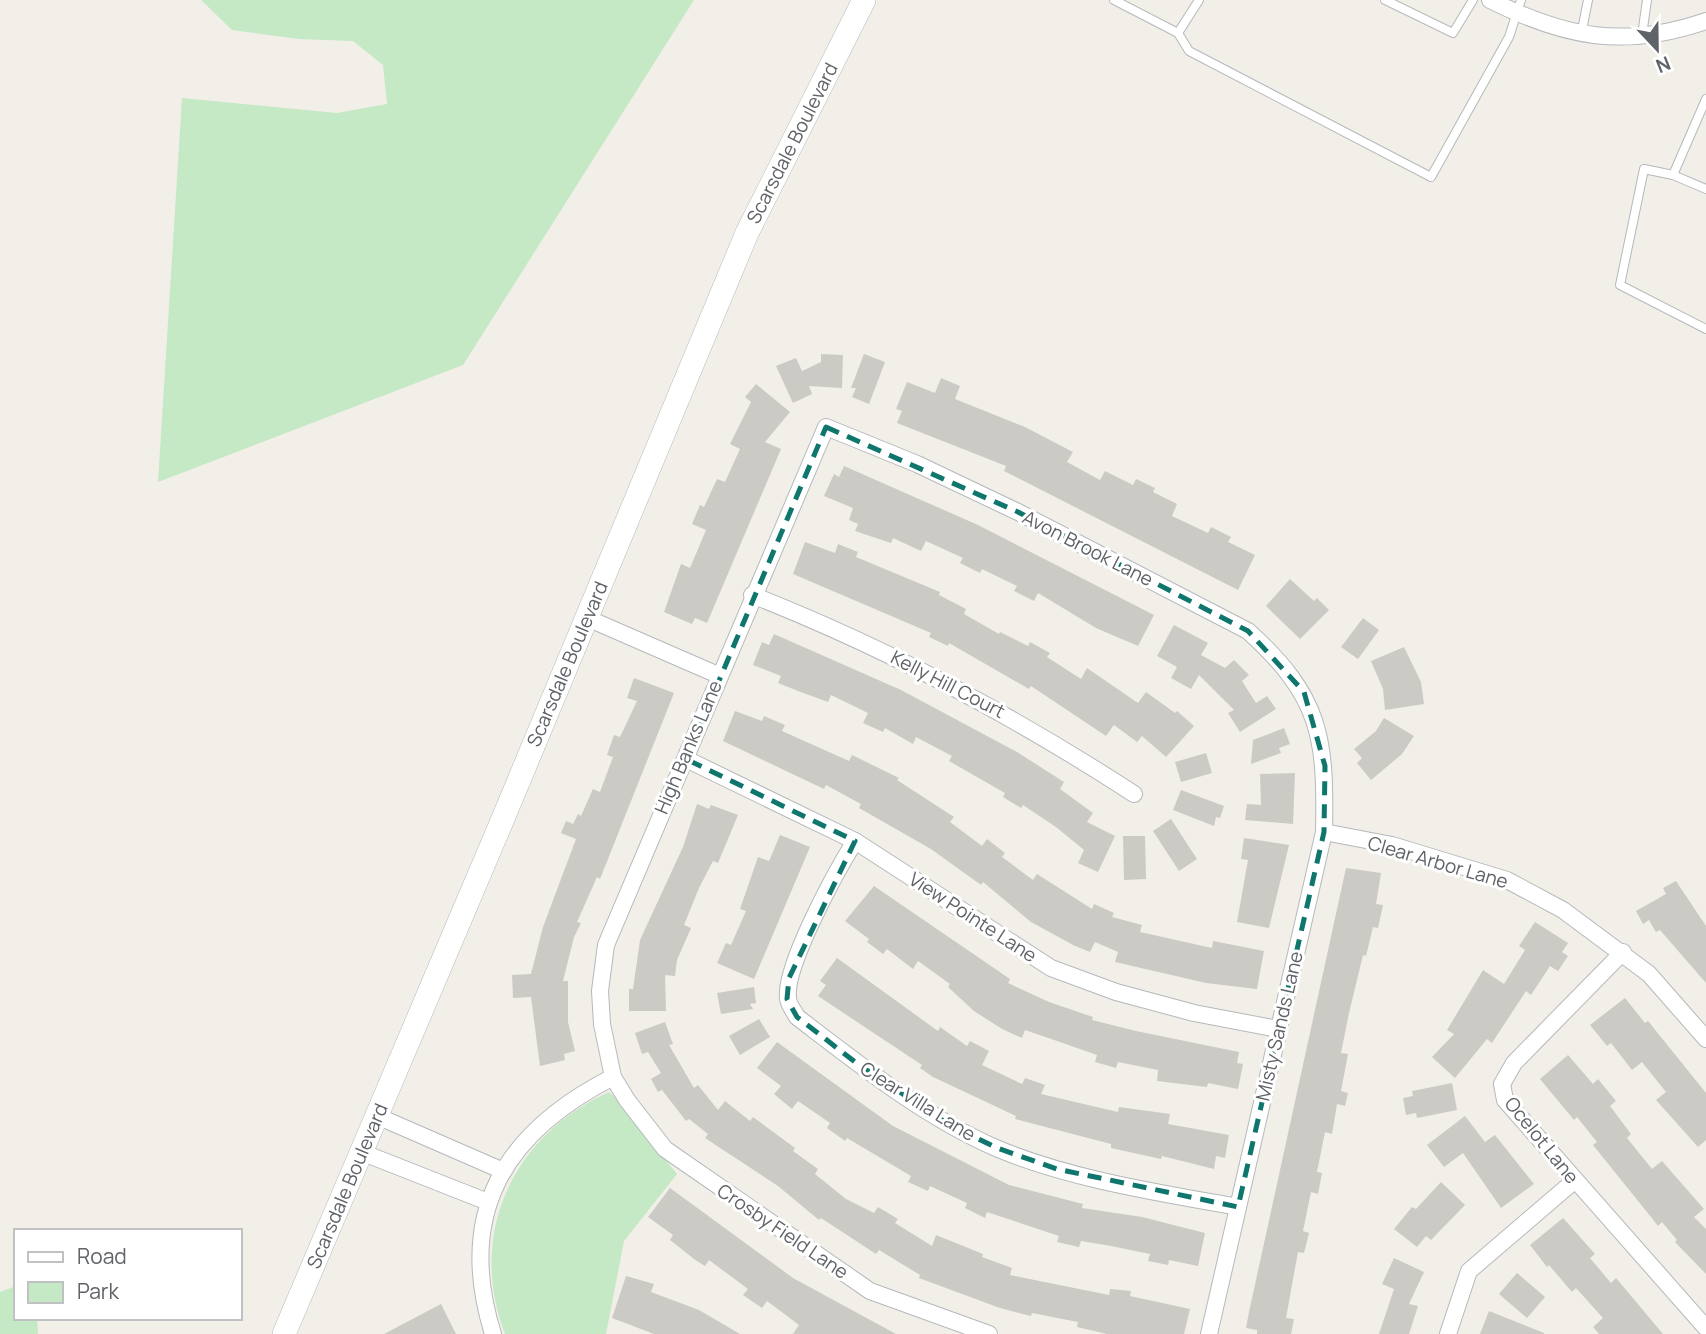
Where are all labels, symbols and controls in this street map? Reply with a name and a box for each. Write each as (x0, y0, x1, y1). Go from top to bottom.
north arrow (1622, 14, 1692, 84)
text: N (1652, 50, 1675, 79)
street label: Scarsdale Boulevard (740, 58, 844, 228)
street label: Avon Brook Lane (1018, 504, 1158, 592)
street label: Scarsdale Boulevard (520, 577, 614, 751)
street label: Kelly Hill Court (886, 644, 1010, 724)
street label: High Banks Lane (648, 676, 728, 818)
street label: Clear Arbor Lane (1365, 830, 1511, 894)
street label: View Pointe Lane (904, 866, 1042, 968)
street label: Misty Sands Lane (1249, 949, 1309, 1103)
street label: Clear Villa Lane (855, 1055, 981, 1147)
street label: Ocelot Lane (1499, 1091, 1585, 1189)
street label: Scarsdale Boulevard (300, 1099, 394, 1273)
street label: Crosby Field Lane (712, 1177, 854, 1285)
legend (14, 1229, 242, 1320)
text: Road (77, 1242, 127, 1270)
text: Park (77, 1277, 119, 1305)

